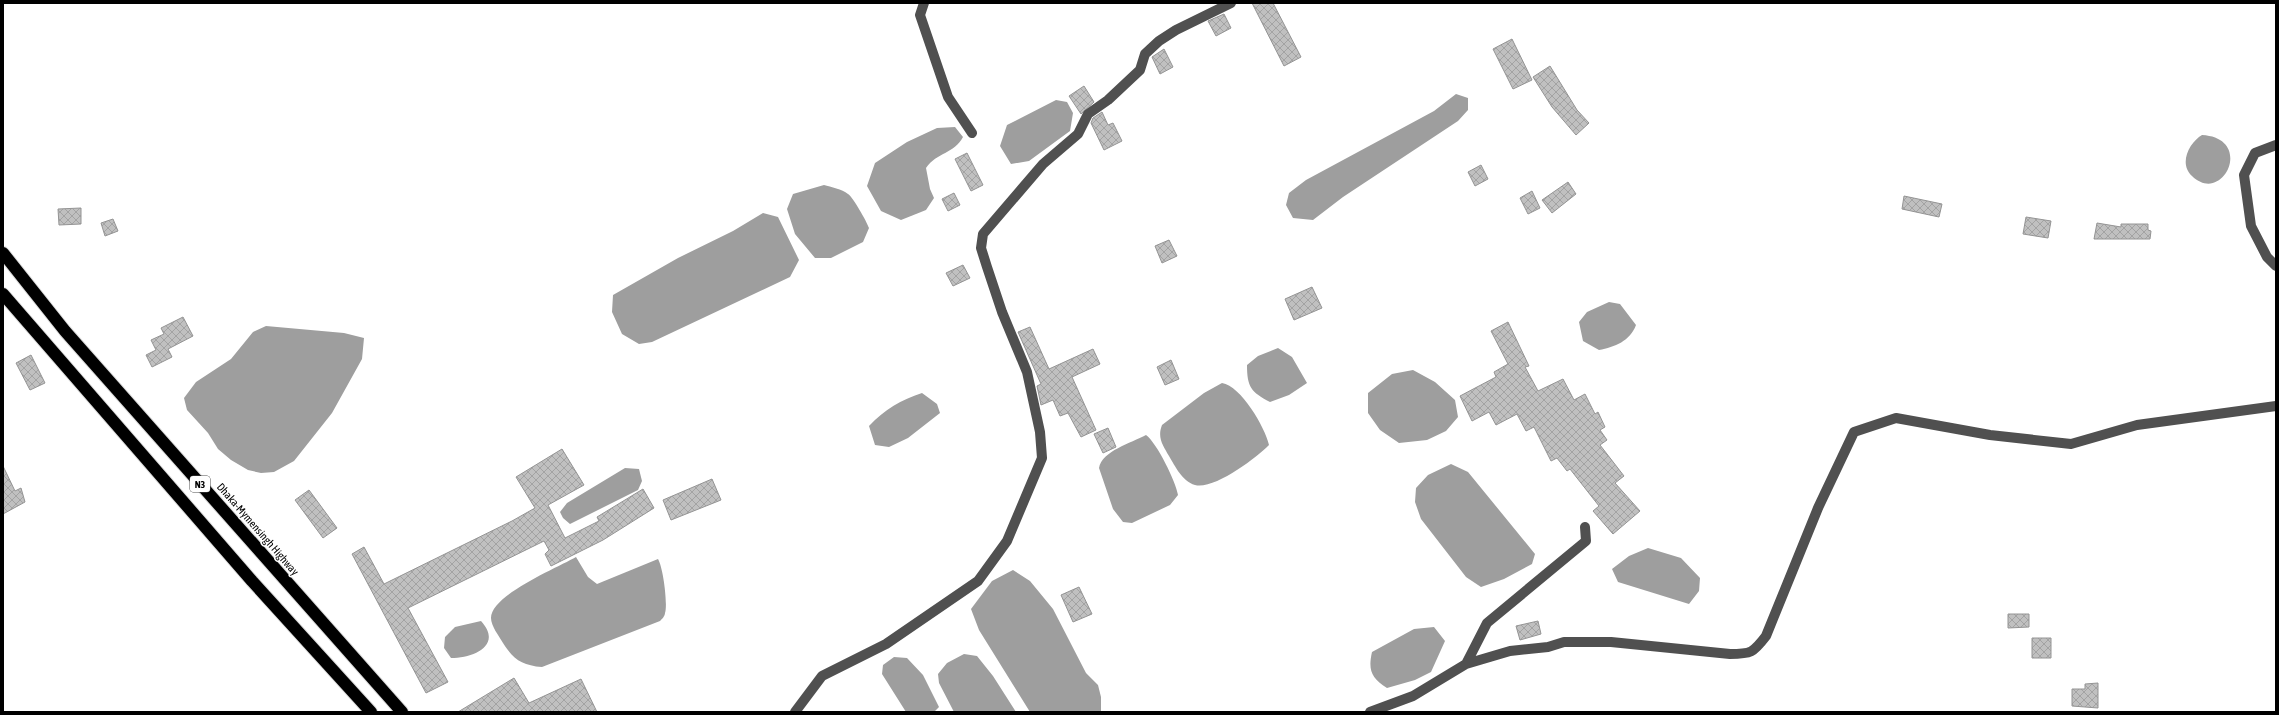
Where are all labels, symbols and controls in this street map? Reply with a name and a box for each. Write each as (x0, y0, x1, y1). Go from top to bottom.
road number: N3 (190, 476, 210, 492)
street label: Dhaka-Mymensingh Highway (215, 481, 301, 578)

